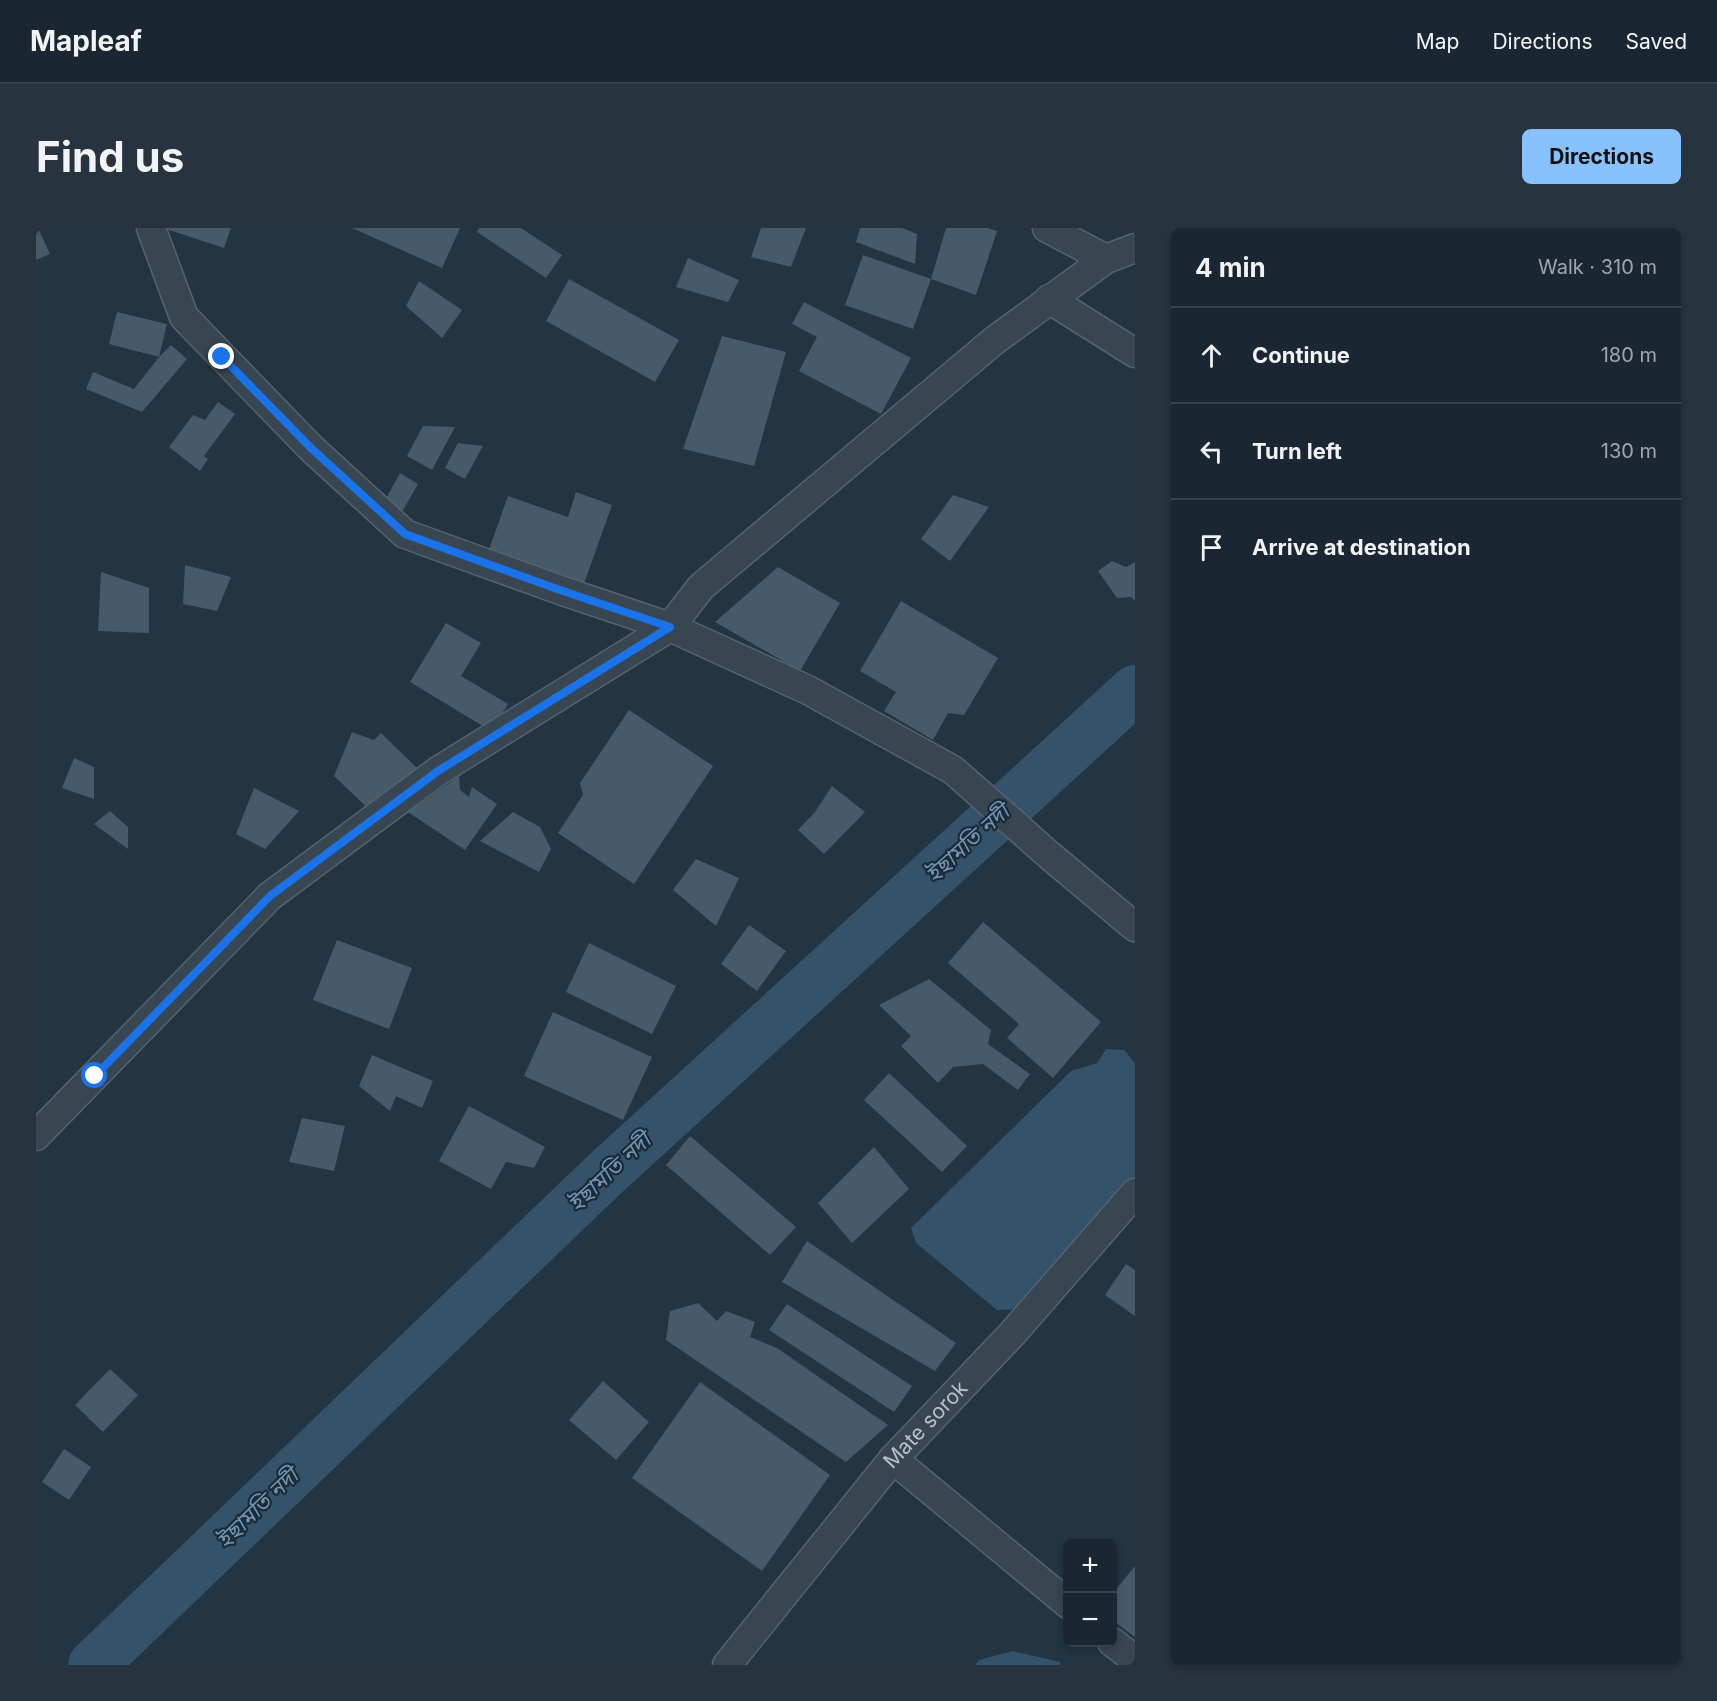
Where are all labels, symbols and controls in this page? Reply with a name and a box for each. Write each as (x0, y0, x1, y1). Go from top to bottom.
text: Mapleaf (30, 24, 142, 58)
text: Map (1416, 29, 1459, 54)
text: Directions (1492, 29, 1593, 54)
text: Saved (1626, 29, 1687, 54)
button: Directions (1522, 129, 1681, 184)
text: Find us (36, 131, 184, 182)
text: 4 min (1195, 252, 1266, 283)
text: Walk · 310 m (1538, 255, 1657, 279)
icon: ahead (1195, 339, 1228, 372)
text: Continue (1252, 342, 1350, 368)
route end (208, 343, 234, 369)
text: 180 m (1601, 343, 1657, 367)
icon: left (1195, 435, 1228, 468)
text: Turn left (1252, 438, 1342, 464)
text: 130 m (1601, 439, 1657, 463)
icon: arrive (1195, 531, 1228, 564)
text: Arrive at destination (1252, 534, 1471, 560)
water label: ইছামতি নদী (920, 796, 1017, 887)
route start (81, 1062, 107, 1088)
water label: ইছামতি নদী (562, 1124, 659, 1217)
street label: Mate sorok (878, 1375, 973, 1473)
water label: ইছামতি নদী (211, 1460, 306, 1553)
map controls (1063, 1539, 1117, 1647)
button: + (1063, 1539, 1117, 1593)
button: − (1063, 1593, 1117, 1647)

